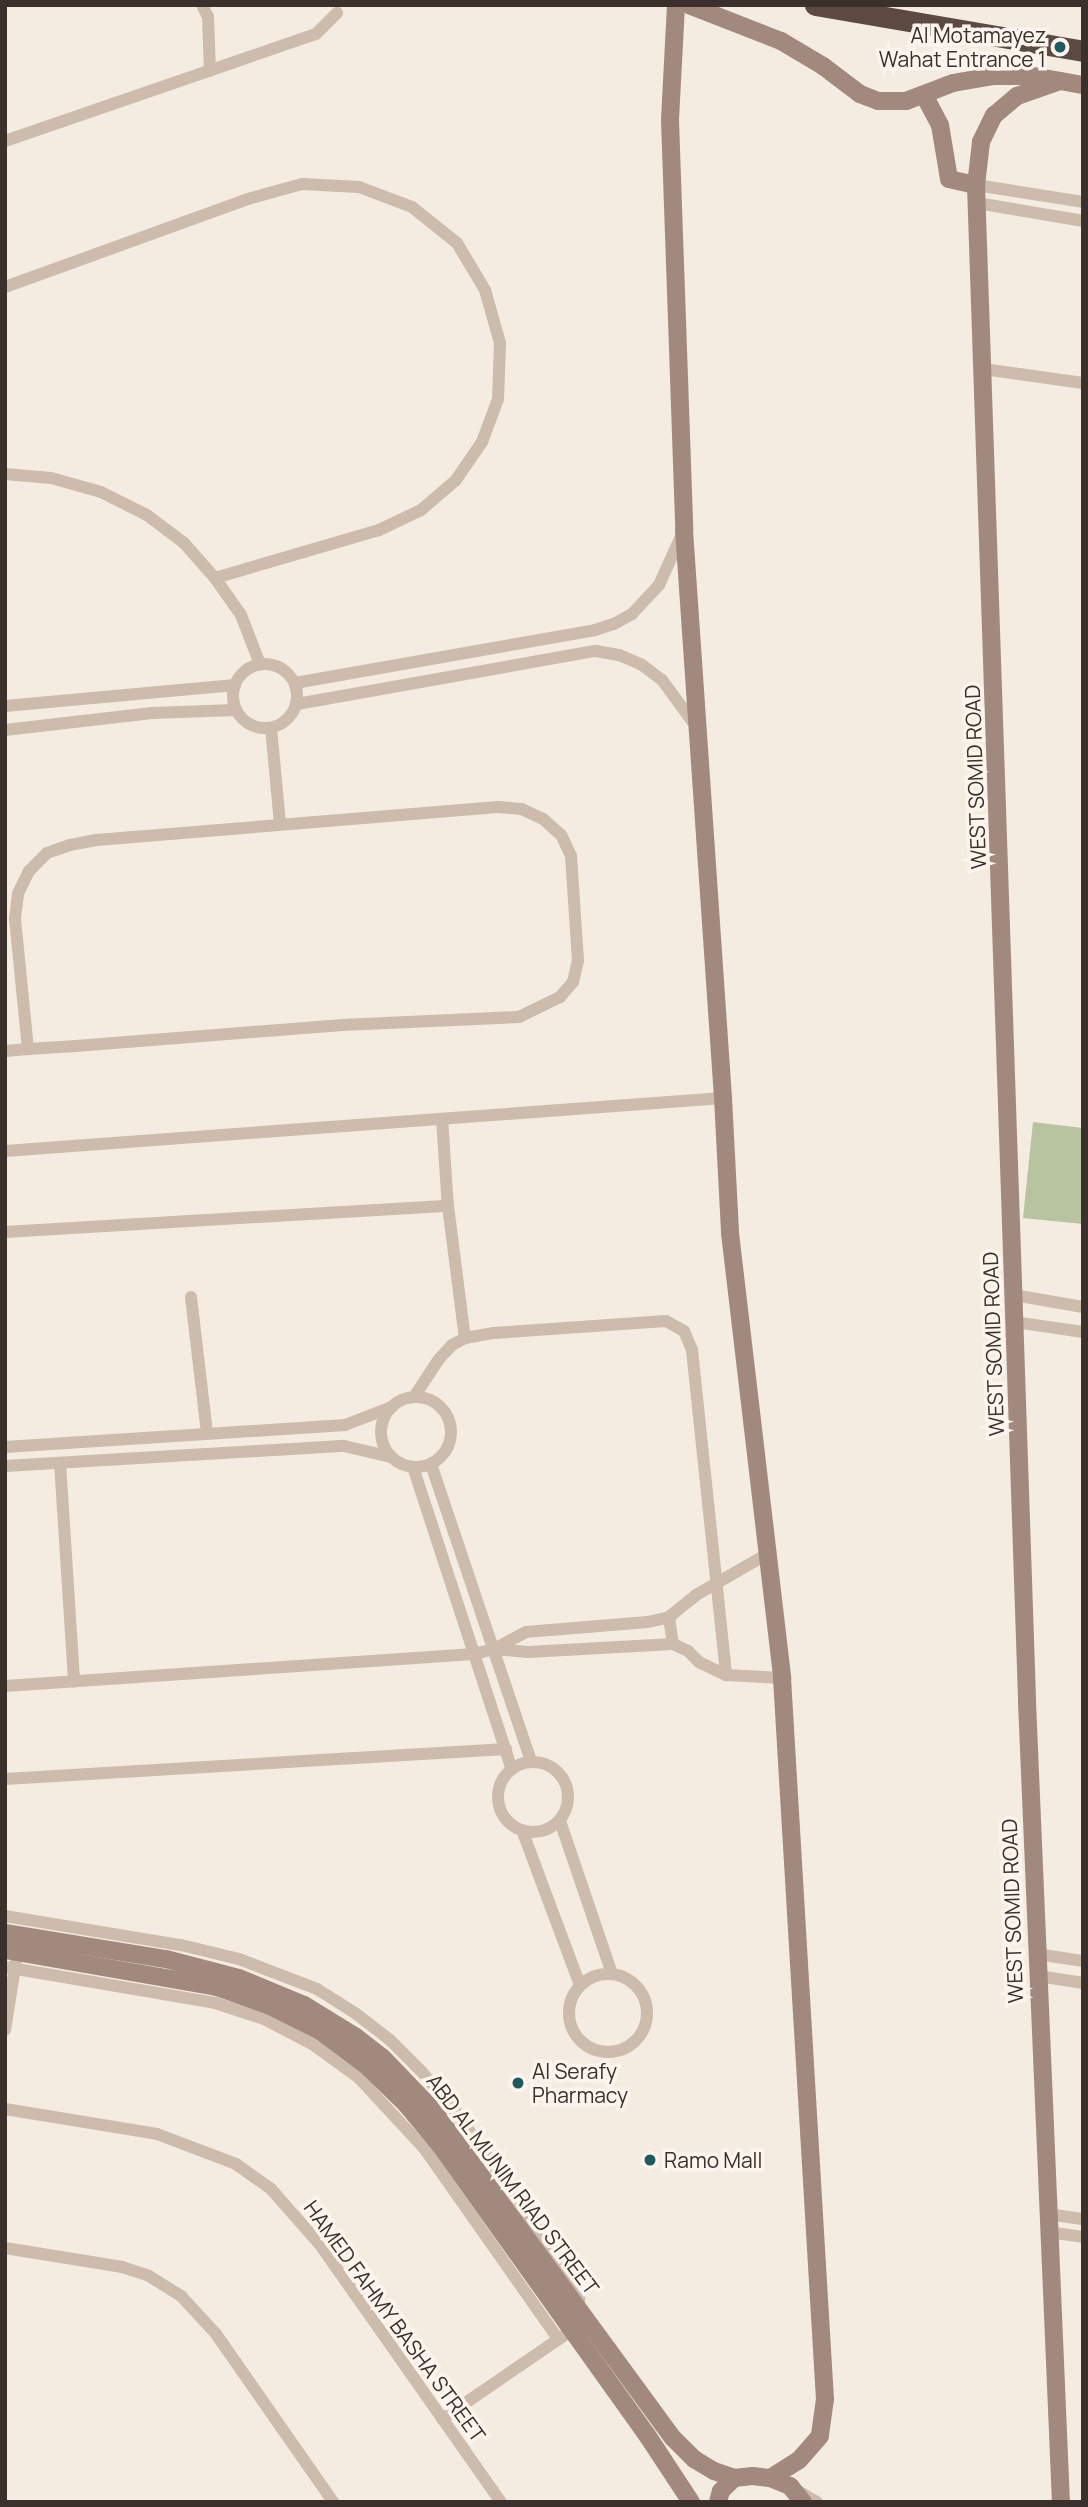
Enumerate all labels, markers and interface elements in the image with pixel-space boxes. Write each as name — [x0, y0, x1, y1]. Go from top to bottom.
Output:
place label: Al Motamayez Wahat Entrance 1 — [879, 22, 1046, 72]
marker: Al Motamayez Wahat Entrance 1 — [1052, 39, 1068, 55]
street label: WEST SOMID ROAD — [959, 684, 991, 870]
street label: WEST SOMID ROAD — [977, 1251, 1009, 1437]
street label: WEST SOMID ROAD — [996, 1818, 1028, 2004]
place label: Al Serafy Pharmacy — [532, 2058, 628, 2108]
street label: ABD AL MUNIM RIAD STREET — [421, 2068, 605, 2300]
marker: Al Serafy Pharmacy — [510, 2075, 526, 2091]
place label: Ramo Mall — [664, 2147, 762, 2173]
marker: Ramo Mall — [642, 2152, 658, 2168]
street label: HAMED FAHMY BASHA STREET — [299, 2195, 491, 2447]

